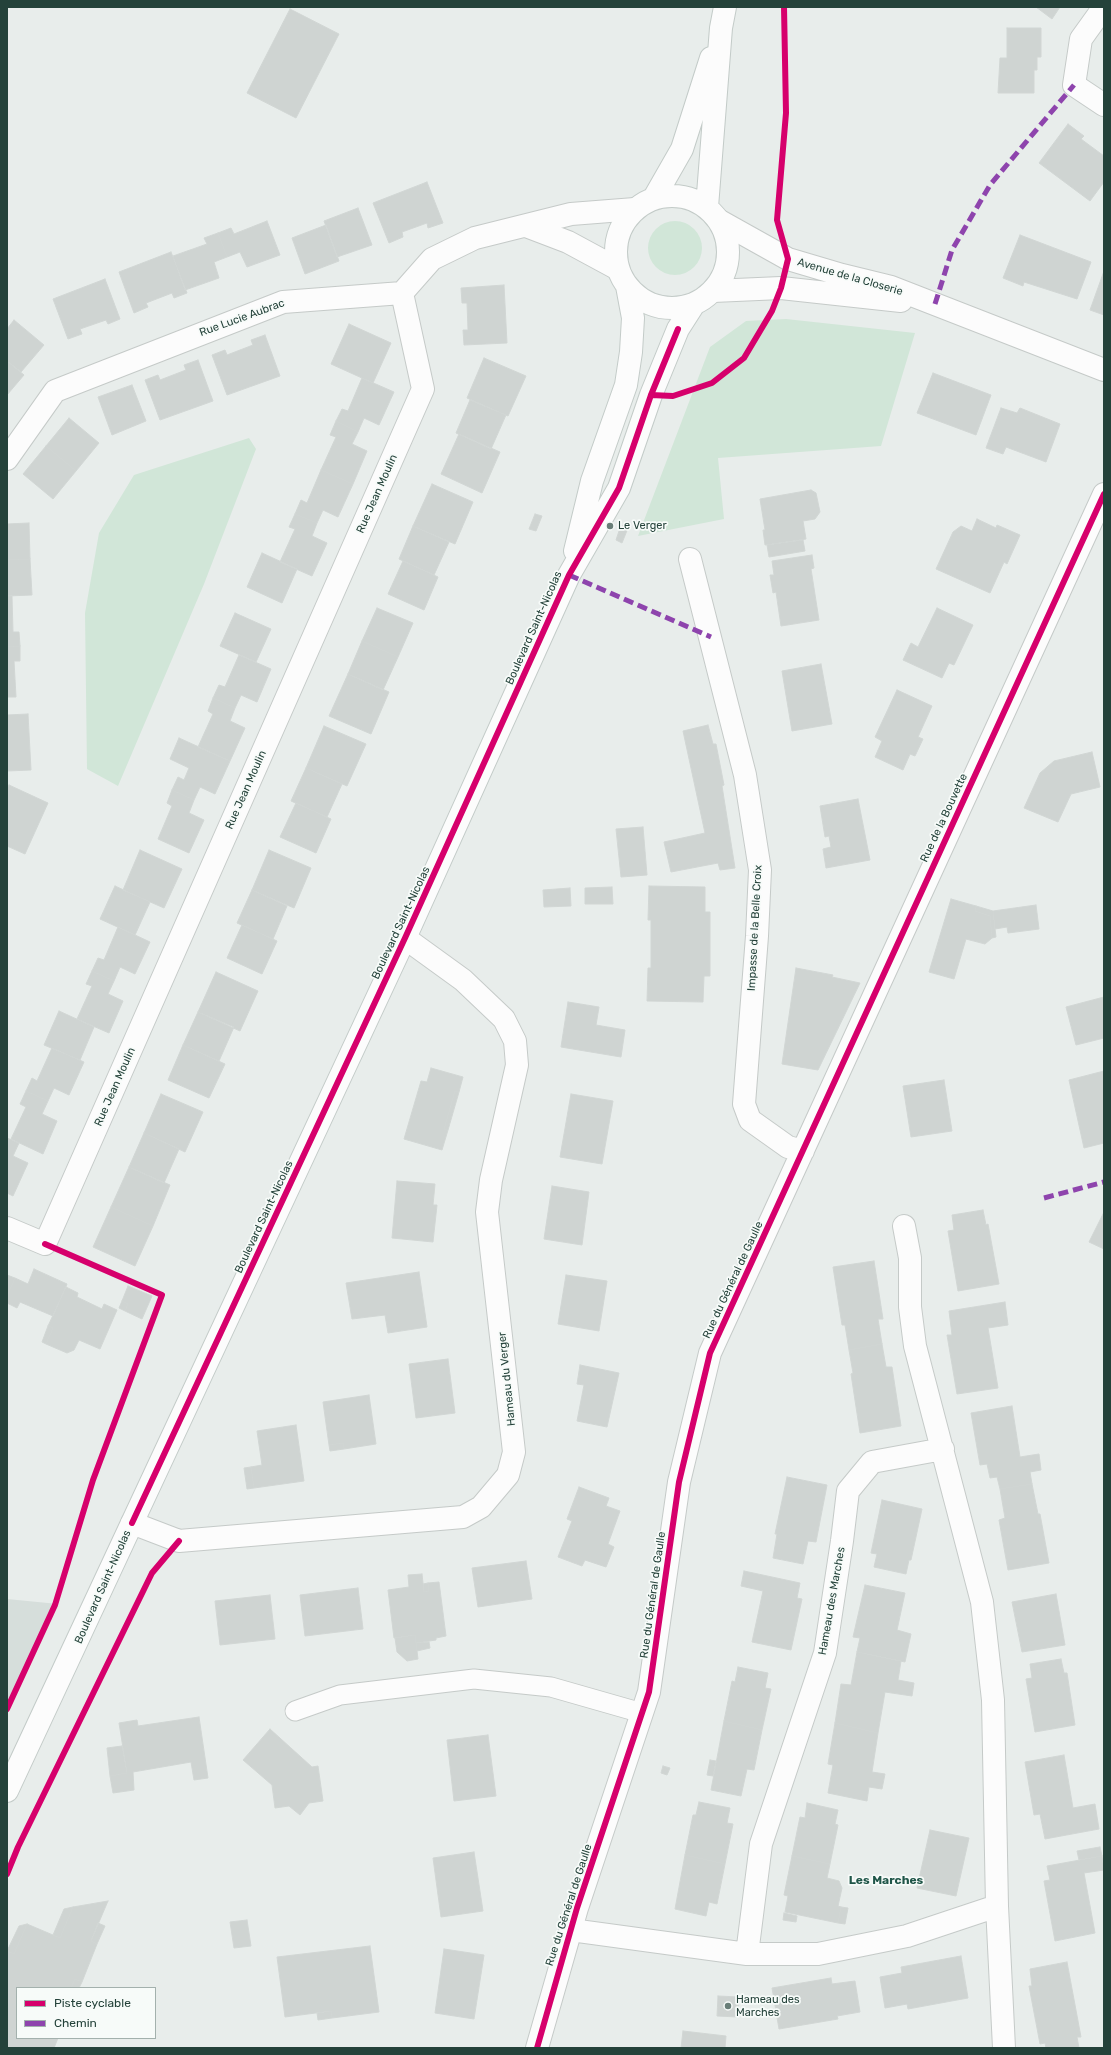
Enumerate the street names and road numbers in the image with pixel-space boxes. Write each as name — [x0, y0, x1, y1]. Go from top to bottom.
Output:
street label: Avenue de la Closerie — [796, 256, 904, 298]
street label: Rue Lucie Aubrac — [198, 296, 286, 340]
street label: Rue Jean Moulin — [354, 453, 400, 535]
street label: Boulevard Saint-Nicolas — [503, 569, 565, 687]
street label: Rue Jean Moulin — [223, 749, 269, 831]
street label: Rue de la Bouvette — [918, 771, 970, 865]
street label: Boulevard Saint-Nicolas — [369, 865, 433, 981]
street label: Impasse de la Belle Croix — [745, 865, 765, 991]
street label: Rue Jean Moulin — [92, 1046, 138, 1128]
street label: Boulevard Saint-Nicolas — [232, 1159, 296, 1275]
street label: Rue du Général de Gaulle — [700, 1219, 766, 1341]
street label: Hameau du Verger — [495, 1331, 519, 1427]
street label: Boulevard Saint-Nicolas — [72, 1528, 134, 1646]
street label: Rue du Général de Gaulle — [638, 1531, 668, 1659]
street label: Hameau des Marches — [816, 1546, 848, 1656]
street label: Rue du Général de Gaulle — [543, 1842, 595, 1968]

